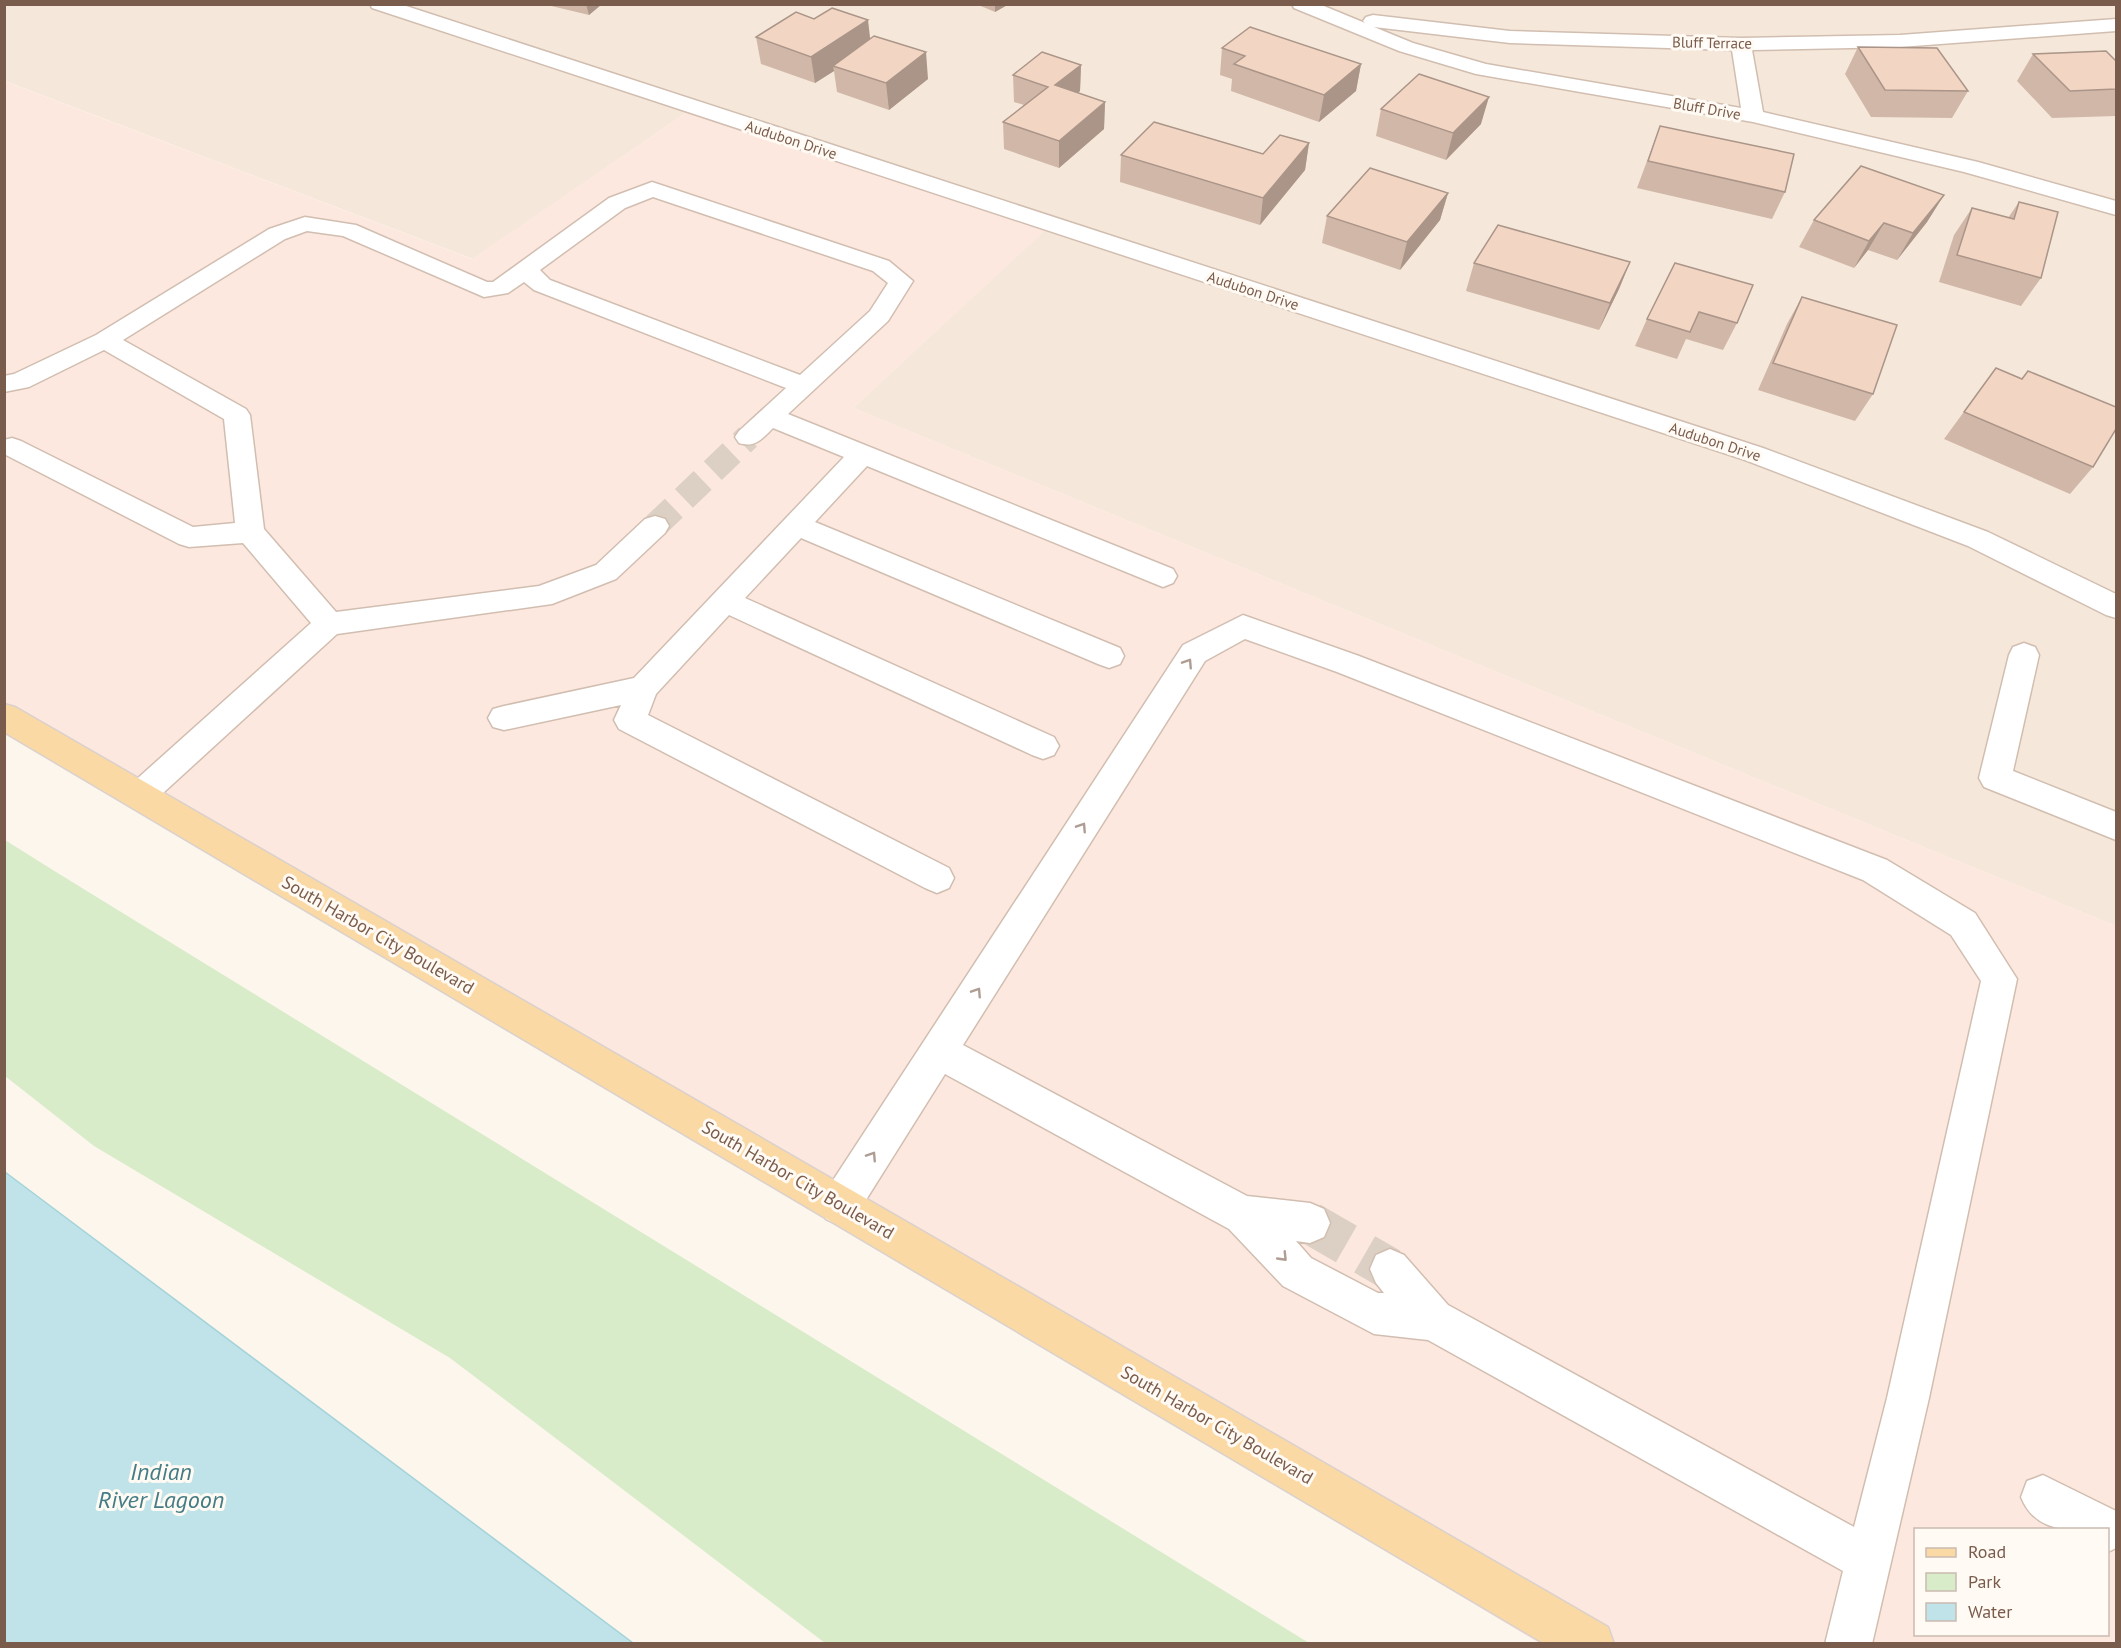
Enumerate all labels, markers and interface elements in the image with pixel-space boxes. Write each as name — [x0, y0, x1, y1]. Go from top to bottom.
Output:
street label: Bluff Terrace — [1672, 32, 1752, 53]
street label: Bluff Drive — [1672, 93, 1742, 124]
street label: Audubon Drive — [743, 116, 839, 163]
street label: Audubon Drive — [1205, 267, 1301, 314]
street label: Audubon Drive — [1667, 418, 1763, 465]
one-way arrow — [1180, 659, 1192, 669]
one-way arrow — [1075, 823, 1086, 834]
street label: South Harbor City Boulevard — [278, 870, 478, 999]
one-way arrow — [970, 988, 982, 998]
street label: South Harbor City Boulevard — [698, 1115, 898, 1244]
one-way arrow — [865, 1152, 876, 1163]
one-way arrow — [1276, 1250, 1287, 1261]
street label: South Harbor City Boulevard — [1117, 1360, 1317, 1489]
water label: Indian River Lagoon — [98, 1456, 224, 1515]
legend — [1914, 1528, 2109, 1636]
text: Road — [1968, 1540, 2006, 1563]
text: Park — [1968, 1570, 2001, 1593]
text: Water — [1968, 1600, 2012, 1623]

